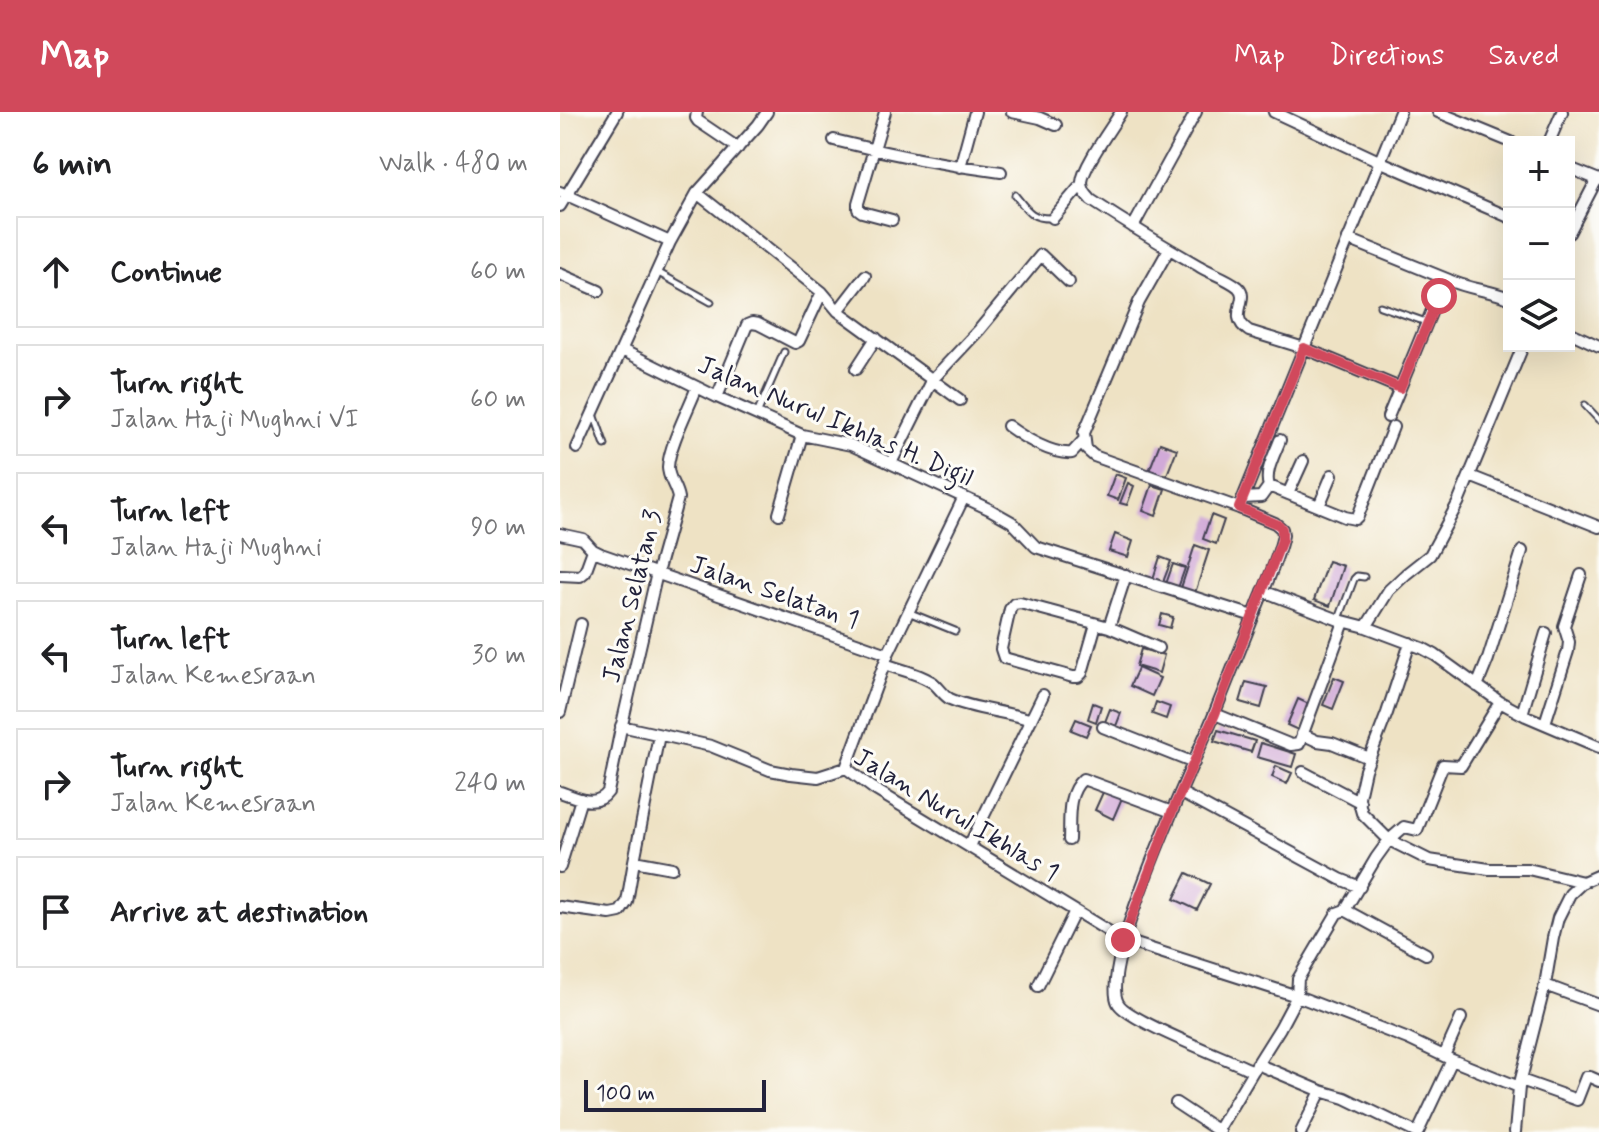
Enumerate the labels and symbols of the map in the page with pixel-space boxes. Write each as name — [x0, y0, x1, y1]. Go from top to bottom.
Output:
route start — [1421, 278, 1457, 314]
street label: Jalan Nurul Ikhlas H. Digil — [691, 348, 978, 498]
street label: Jalan Selatan 3 — [595, 506, 671, 686]
street label: Jalan Selatan 1 — [685, 548, 863, 638]
street label: Jalan Nurul Ikhlas 1 — [847, 741, 1065, 890]
route end — [1105, 922, 1141, 958]
scale bar — [584, 1076, 766, 1112]

